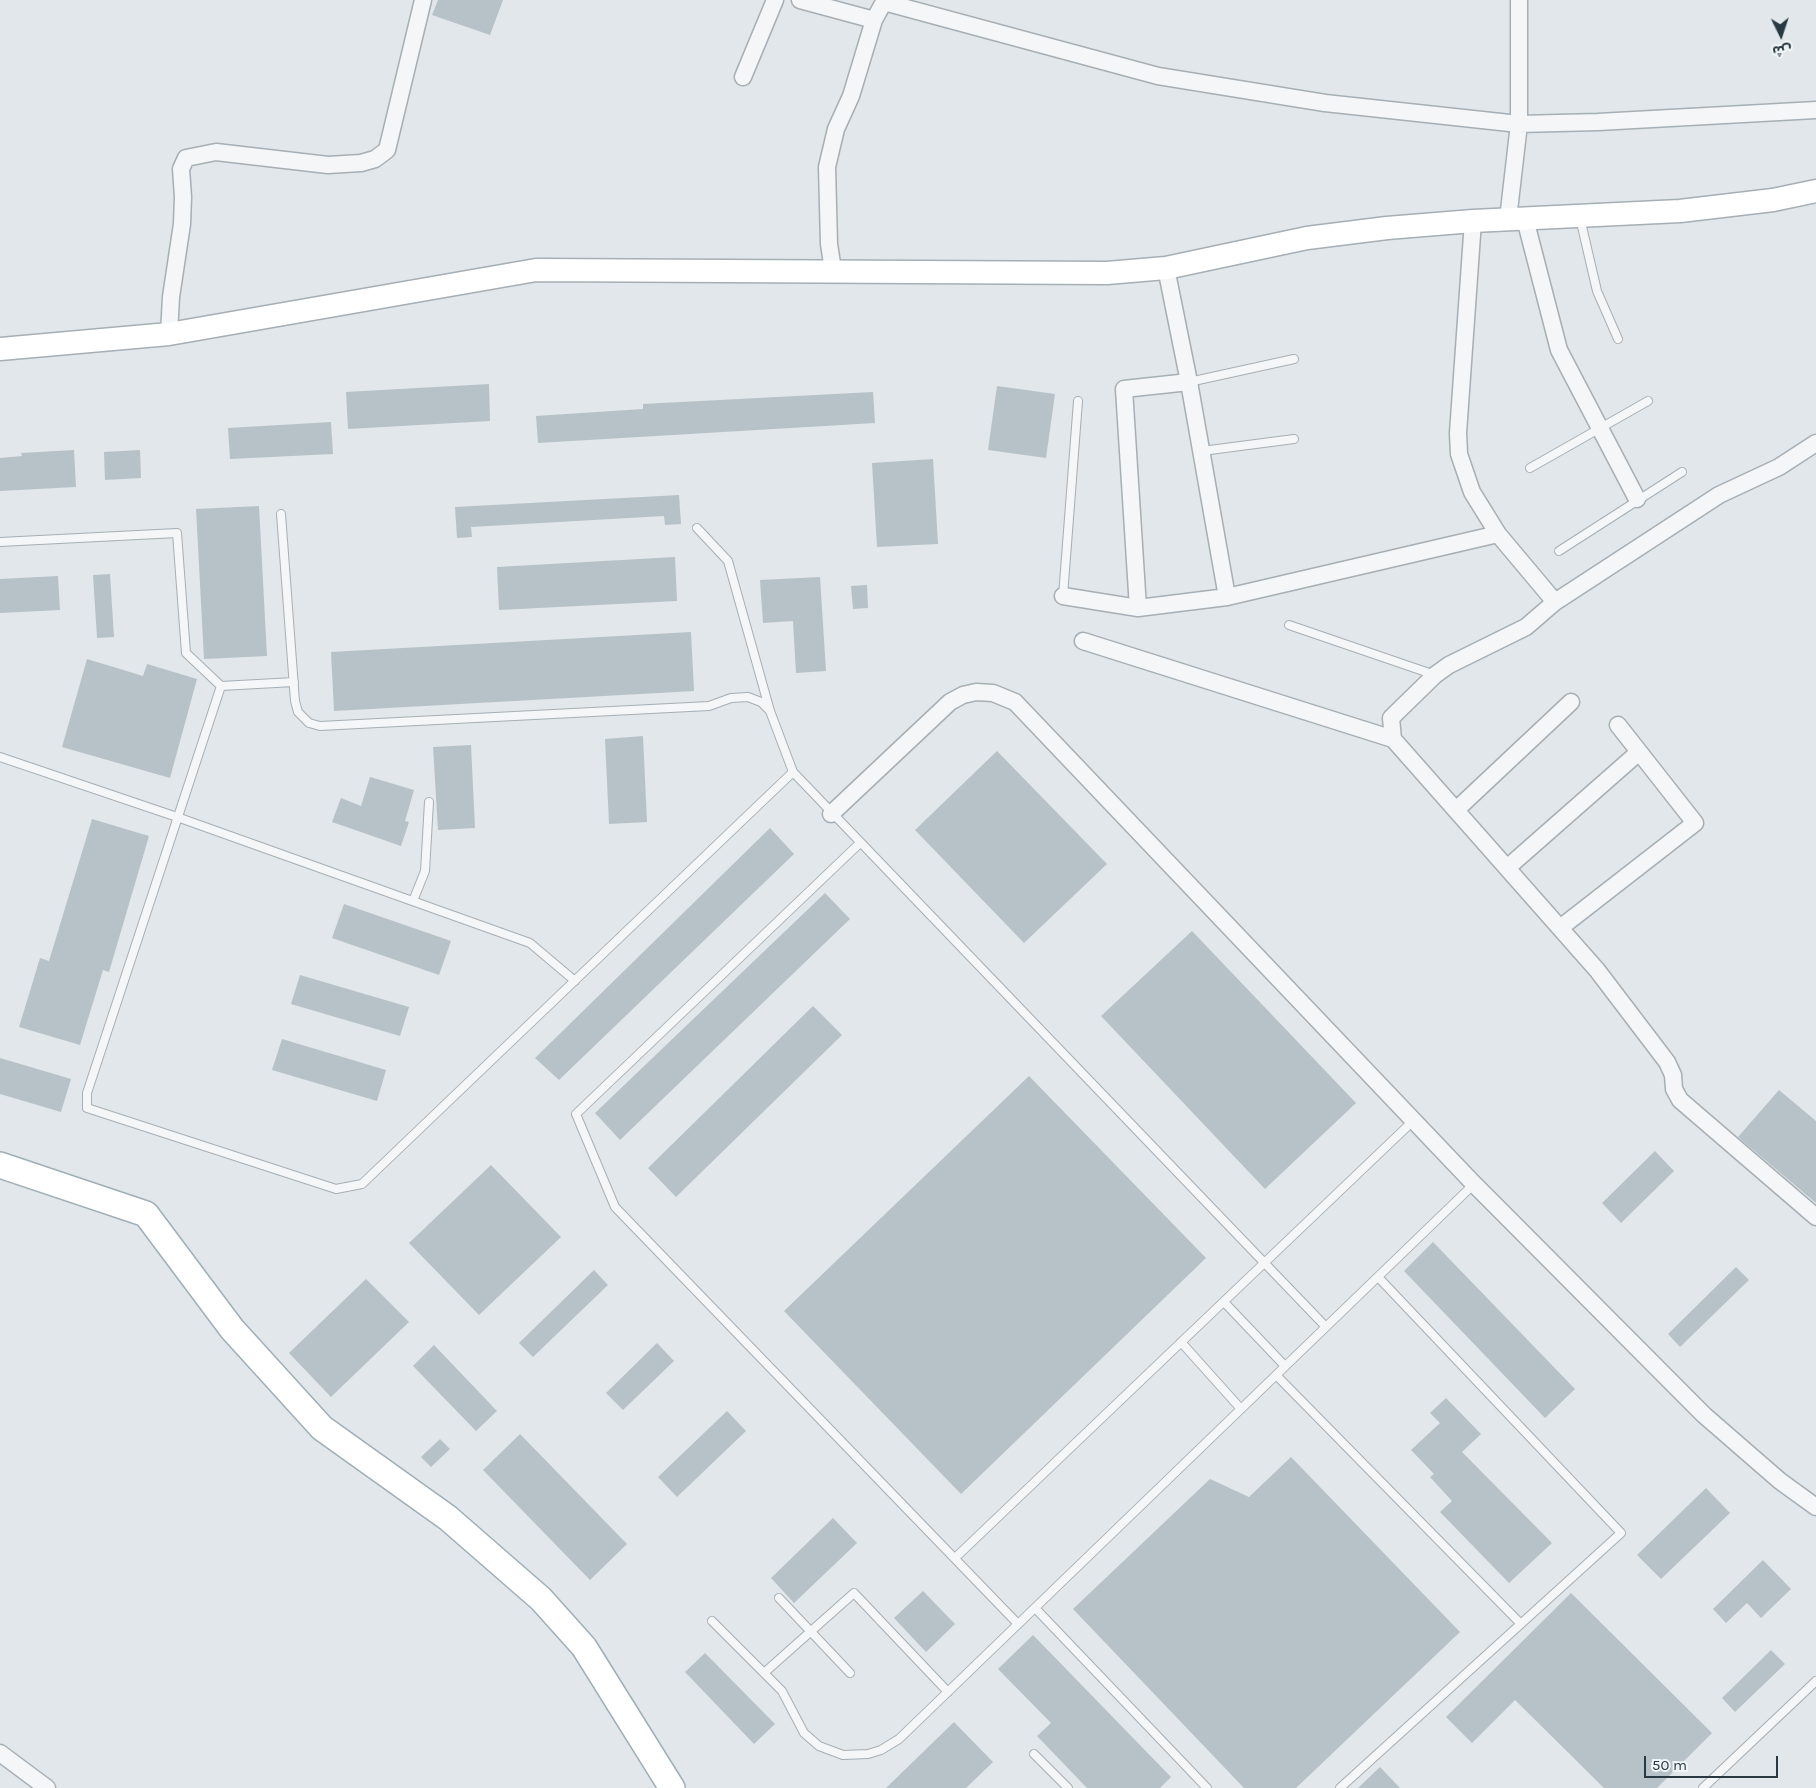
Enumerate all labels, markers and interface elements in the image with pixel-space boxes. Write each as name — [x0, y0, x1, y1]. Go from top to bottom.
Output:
north arrow — [1756, 10, 1806, 60]
text: ش — [1772, 41, 1792, 60]
scale bar — [1646, 1746, 1780, 1778]
text: 50 m — [1652, 1756, 1687, 1774]

